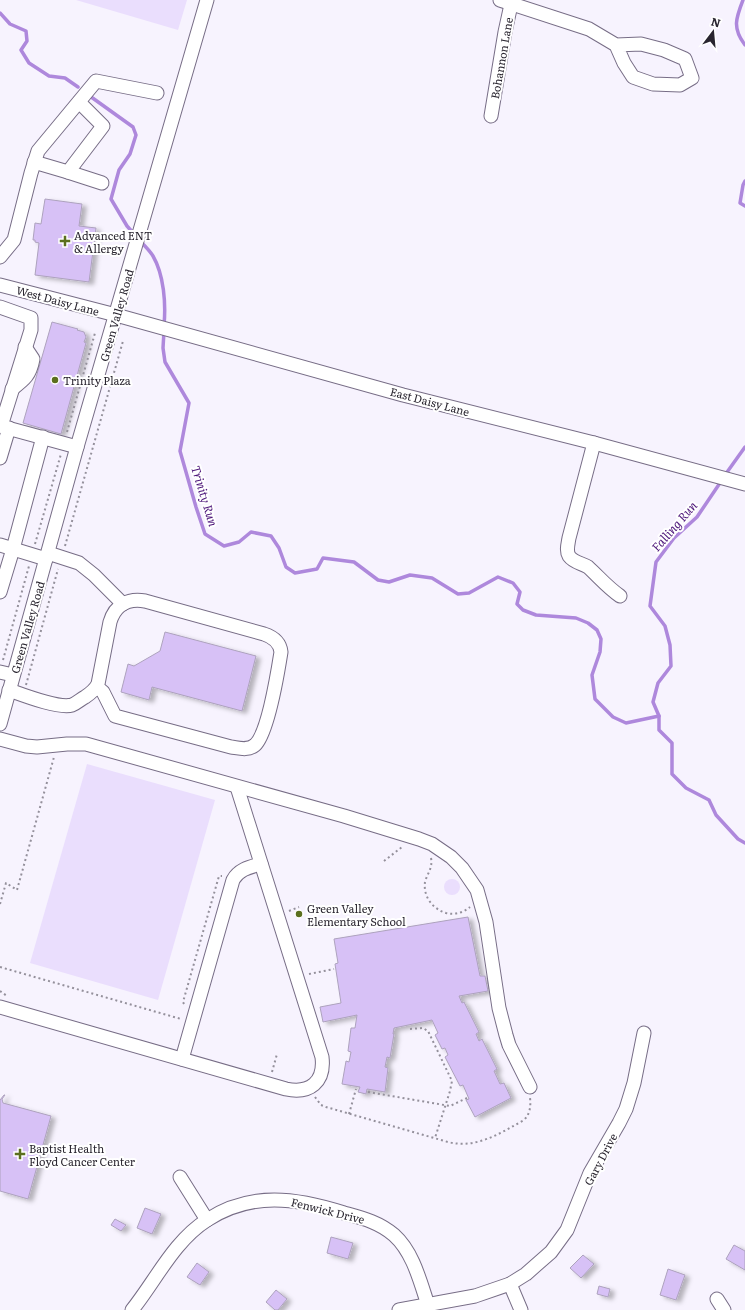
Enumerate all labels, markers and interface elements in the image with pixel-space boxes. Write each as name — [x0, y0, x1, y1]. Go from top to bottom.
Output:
north arrow — [693, 12, 733, 52]
text: N — [709, 12, 723, 30]
street label: Bohannon Lane — [486, 16, 516, 100]
place label: Advanced ENT & Allergy — [74, 227, 152, 256]
marker: Advanced ENT & Allergy — [59, 235, 71, 247]
street label: Green Valley Road — [95, 267, 137, 363]
street label: West Daisy Lane — [15, 281, 102, 319]
place label: Trinity Plaza — [63, 372, 131, 388]
marker: Trinity Plaza — [50, 375, 60, 385]
street label: East Daisy Lane — [389, 383, 472, 419]
water label: Trinity Run — [187, 463, 223, 529]
water label: Falling Run — [647, 497, 701, 555]
street label: Green Valley Road — [6, 579, 48, 675]
place label: Green Valley Elementary School — [307, 900, 406, 929]
marker: Green Valley Elementary School — [294, 909, 304, 919]
street label: Gary Drive — [580, 1130, 621, 1188]
place label: Baptist Health Floyd Cancer Center — [29, 1140, 136, 1169]
marker: Baptist Health Floyd Cancer Center — [14, 1148, 26, 1160]
street label: Fenwick Drive — [290, 1193, 367, 1227]

